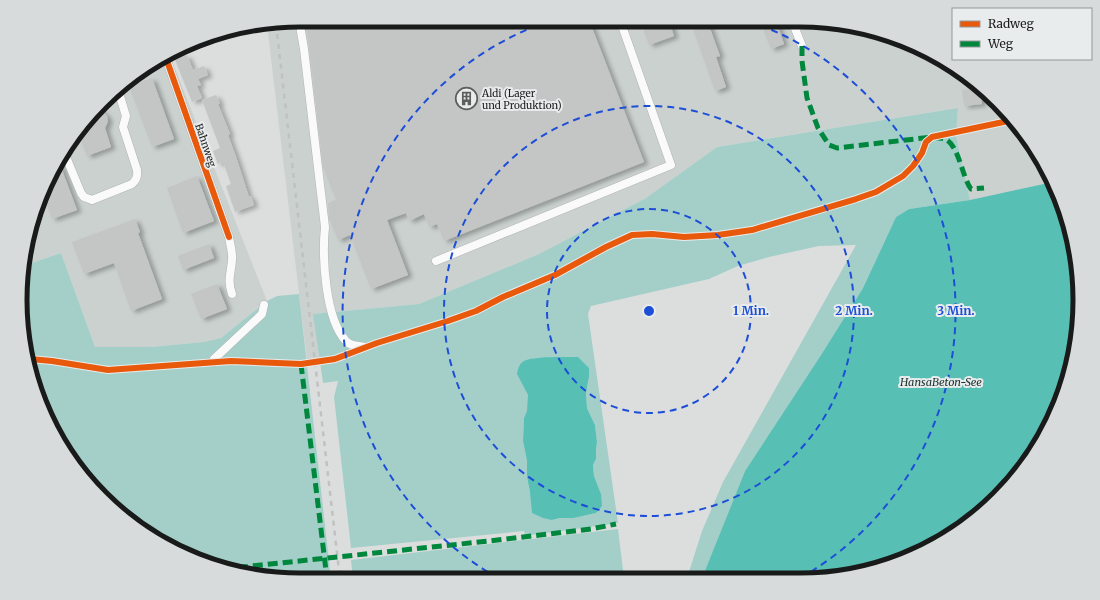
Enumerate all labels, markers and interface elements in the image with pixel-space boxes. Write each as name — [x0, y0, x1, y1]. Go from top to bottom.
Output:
legend — [952, 8, 1092, 60]
text: Radweg — [988, 16, 1034, 31]
text: Weg — [987, 36, 1014, 51]
building icon: Aldi (Lager und Produktion) — [453, 86, 479, 112]
place label: Aldi (Lager und Produktion) — [481, 87, 561, 112]
street label: Bahnweg — [192, 122, 219, 169]
text: 1 Min. — [733, 303, 769, 318]
text: 2 Min. — [835, 303, 873, 318]
text: 3 Min. — [937, 303, 975, 318]
centre of rings — [642, 304, 656, 318]
water label: HansaBeton-See — [899, 375, 982, 389]

